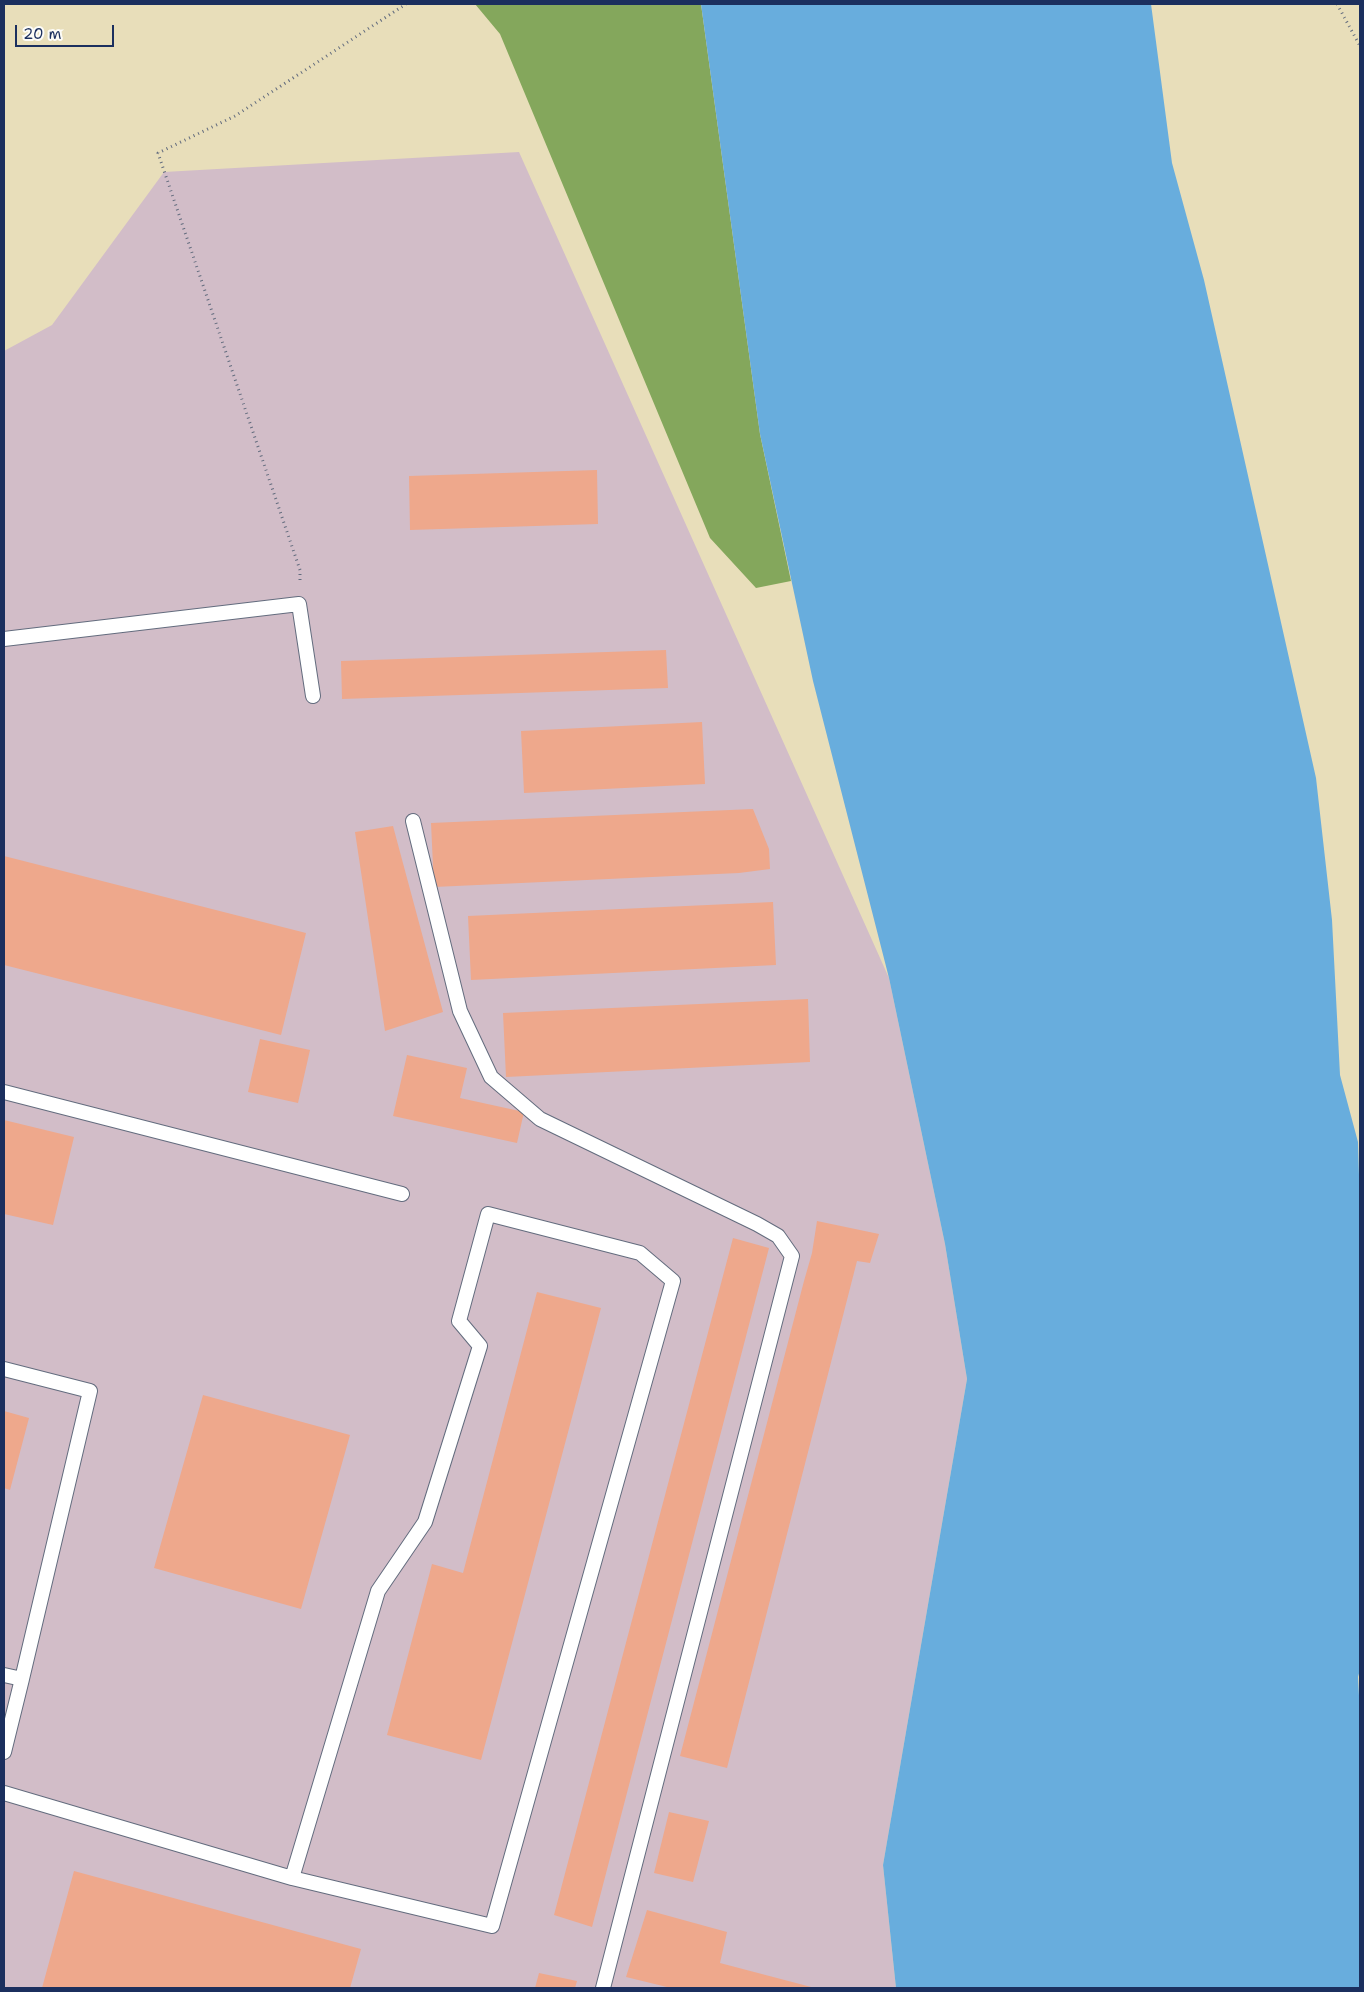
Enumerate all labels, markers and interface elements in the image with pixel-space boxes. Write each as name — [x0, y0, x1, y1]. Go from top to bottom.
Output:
scale bar — [18, 15, 116, 47]
text: 20 m — [23, 24, 62, 44]

